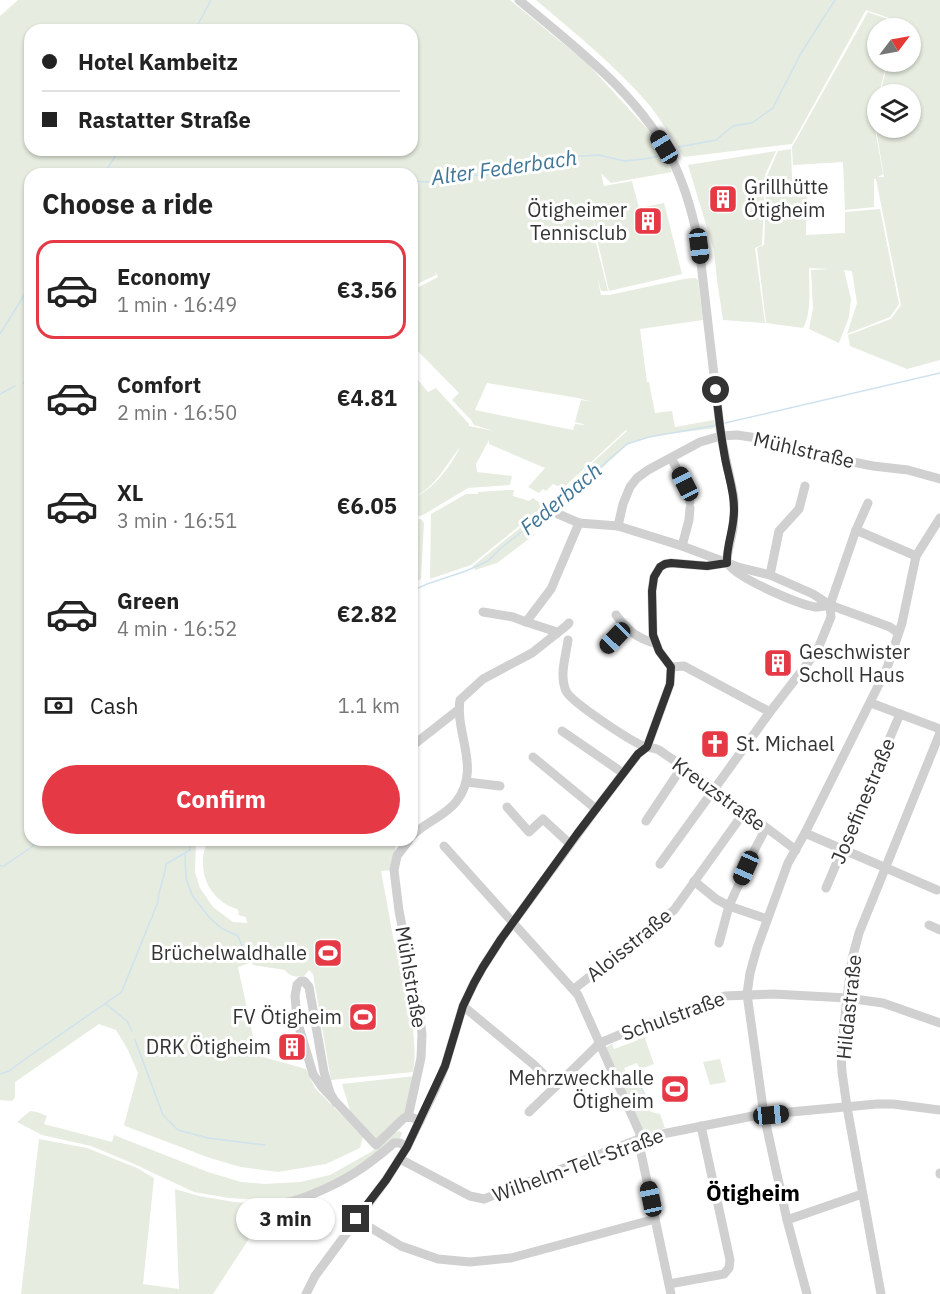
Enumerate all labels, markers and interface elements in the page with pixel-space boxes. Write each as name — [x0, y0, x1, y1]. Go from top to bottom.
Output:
north arrow — [867, 18, 921, 72]
map controls — [867, 18, 921, 138]
text: Hotel Kambeitz — [78, 47, 238, 76]
button: layers — [867, 84, 921, 138]
text: Rastatter Straße — [78, 105, 251, 134]
car — [647, 127, 681, 167]
water label: Alter Federbach — [428, 143, 579, 191]
place label: Grillhütte Ötigheim — [744, 173, 829, 223]
building icon: Grillhütte Ötigheim — [707, 183, 739, 215]
text: Choose a ride — [42, 186, 213, 221]
place label: Ötigheimer Tennisclub — [527, 196, 627, 246]
building icon: Ötigheimer Tennisclub — [632, 205, 664, 237]
car — [688, 227, 710, 265]
text: Economy — [117, 262, 211, 291]
icon: car — [45, 263, 99, 317]
text: €3.56 — [337, 275, 397, 304]
text: 1 min · 16:49 — [117, 291, 237, 318]
text: Comfort — [117, 370, 201, 399]
icon: car — [45, 371, 99, 425]
route start — [702, 376, 729, 403]
text: €4.81 — [337, 383, 397, 412]
text: 2 min · 16:50 — [117, 399, 237, 426]
street label: Mühlstraße — [751, 425, 857, 474]
water label: Federbach — [514, 456, 607, 541]
car — [669, 464, 701, 504]
text: XL — [117, 478, 143, 507]
icon: car — [45, 479, 99, 533]
text: €6.05 — [337, 491, 397, 520]
text: 3 min · 16:51 — [117, 507, 237, 534]
text: Green — [117, 586, 179, 615]
icon: car — [45, 587, 99, 641]
text: €2.82 — [337, 599, 397, 628]
text: 4 min · 16:52 — [117, 615, 237, 642]
car — [596, 619, 634, 657]
place label: Geschwister Scholl Haus — [799, 638, 910, 688]
building icon: Geschwister Scholl Haus — [762, 647, 794, 679]
icon: cash — [42, 689, 75, 722]
text: Cash — [90, 691, 139, 720]
text: 1.1 km — [338, 692, 400, 719]
church icon: St. Michael — [699, 728, 731, 760]
place label: St. Michael — [736, 730, 835, 757]
street label: Josefinestraße — [824, 734, 901, 868]
street label: Kreuzstraße — [667, 750, 772, 837]
button: Confirm — [42, 765, 400, 834]
car — [730, 848, 762, 888]
street label: Aloisstraße — [580, 902, 677, 987]
street label: Mühlstraße — [389, 924, 434, 1030]
sports icon: Brüchelwaldhalle — [312, 937, 344, 969]
place label: Brüchelwaldhalle — [151, 939, 307, 966]
street label: Hildastraße — [830, 953, 867, 1061]
street label: Schulstraße — [617, 984, 728, 1047]
sports icon: FV Ötigheim — [347, 1001, 379, 1033]
place label: FV Ötigheim — [232, 1003, 342, 1030]
building icon: DRK Ötigheim — [276, 1031, 308, 1063]
place label: DRK Ötigheim — [146, 1033, 271, 1060]
place label: Mehrzweckhalle Ötigheim — [508, 1064, 654, 1114]
sports icon: Mehrzweckhalle Ötigheim — [659, 1073, 691, 1105]
car — [752, 1104, 790, 1126]
street label: Wilhelm-Tell-Straße — [489, 1121, 667, 1208]
district label: Ötigheim — [706, 1178, 800, 1207]
car — [638, 1180, 664, 1218]
callout: 3 min — [236, 1198, 335, 1240]
text: 3 min — [259, 1205, 312, 1232]
route end — [342, 1205, 369, 1232]

